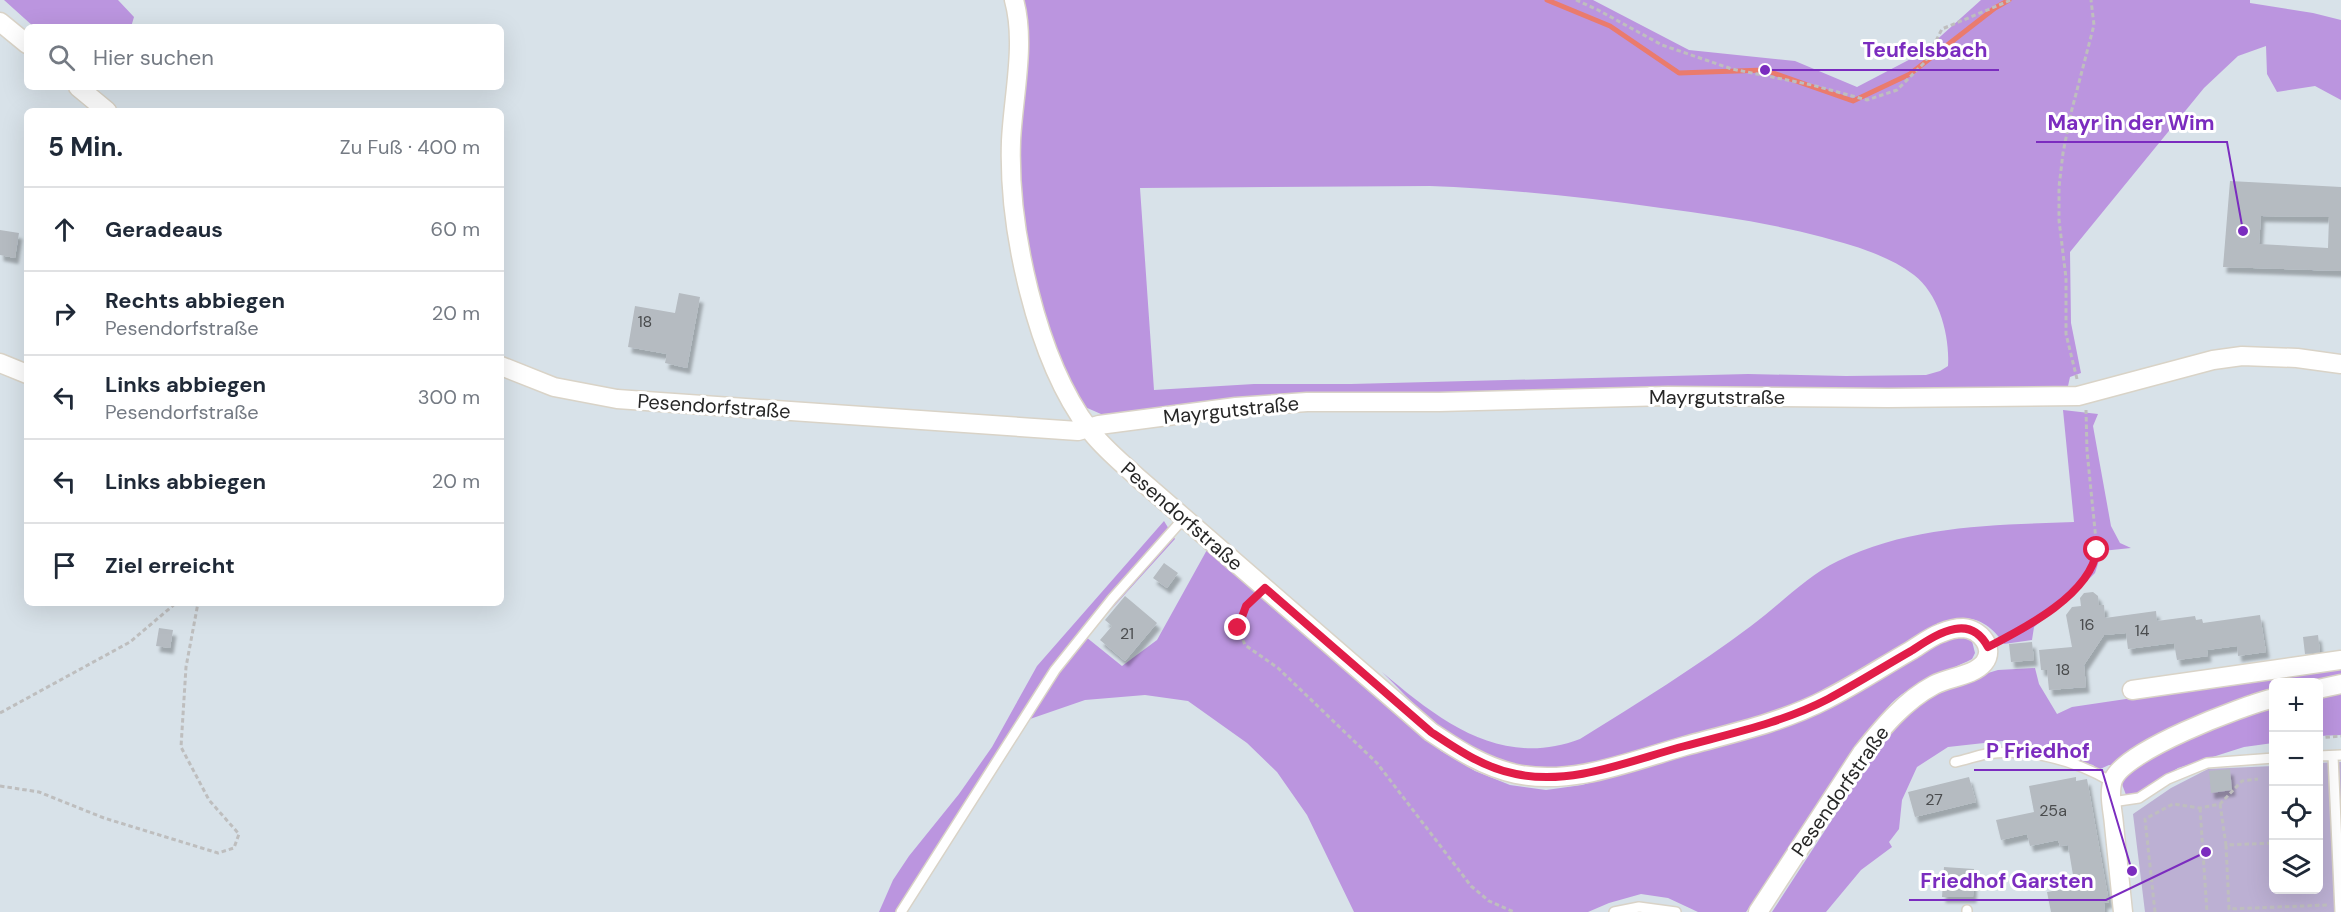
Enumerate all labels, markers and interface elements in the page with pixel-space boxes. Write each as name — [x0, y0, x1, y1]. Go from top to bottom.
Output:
search box — [24, 24, 504, 90]
callout: Teufelsbach — [1850, 31, 1999, 70]
text: Teufelsbach — [1863, 36, 1987, 64]
icon: search — [45, 41, 78, 74]
text: Hier suchen — [93, 43, 214, 72]
callout: Mayr in der Wim — [2036, 103, 2227, 142]
text: Mayr in der Wim — [2047, 109, 2215, 137]
text: 5 Min. — [48, 130, 123, 164]
text: Zu Fuß · 400 m — [340, 134, 480, 160]
icon: ahead — [48, 213, 81, 246]
text: Geradeaus — [105, 215, 223, 244]
text: 60 m — [431, 216, 480, 242]
text: Rechts abbiegen — [105, 286, 285, 315]
icon: right — [48, 297, 81, 330]
text: 20 m — [432, 300, 480, 326]
house number: 18 — [638, 311, 652, 332]
text: Pesendorfstraße — [105, 315, 259, 341]
text: Links abbiegen — [105, 370, 266, 399]
icon: left — [48, 381, 81, 414]
text: 300 m — [418, 384, 480, 410]
street label: Mayrgutstraße — [1649, 384, 1785, 410]
street label: Pesendorfstraße — [637, 388, 791, 424]
street label: Mayrgutstraße — [1162, 390, 1300, 430]
text: Pesendorfstraße — [105, 399, 259, 425]
street label: Pesendorfstraße — [1116, 456, 1248, 576]
icon: left — [48, 465, 81, 498]
text: Links abbiegen — [105, 467, 266, 496]
text: 20 m — [432, 468, 480, 494]
route start — [2083, 536, 2109, 562]
icon: arrive — [48, 549, 81, 582]
text: Ziel erreicht — [105, 551, 235, 580]
route end — [1224, 614, 1250, 640]
house number: 16 — [2079, 614, 2095, 635]
house number: 14 — [2135, 620, 2150, 641]
house number: 21 — [1120, 623, 1134, 644]
house number: 18 — [2056, 659, 2070, 680]
map controls — [2269, 678, 2323, 894]
button: + — [2269, 678, 2323, 732]
street label: Pesendorfstraße — [1785, 721, 1895, 861]
callout: P Friedhof — [1974, 731, 2102, 770]
button: − — [2269, 732, 2323, 786]
text: P Friedhof — [1986, 737, 2090, 765]
button: locate — [2269, 786, 2323, 840]
house number: 27 — [1925, 789, 1943, 810]
house number: 25a — [2039, 800, 2067, 821]
button: layers — [2269, 840, 2323, 894]
callout: Friedhof Garsten — [1909, 861, 2106, 900]
text: Friedhof Garsten — [1920, 867, 2094, 895]

